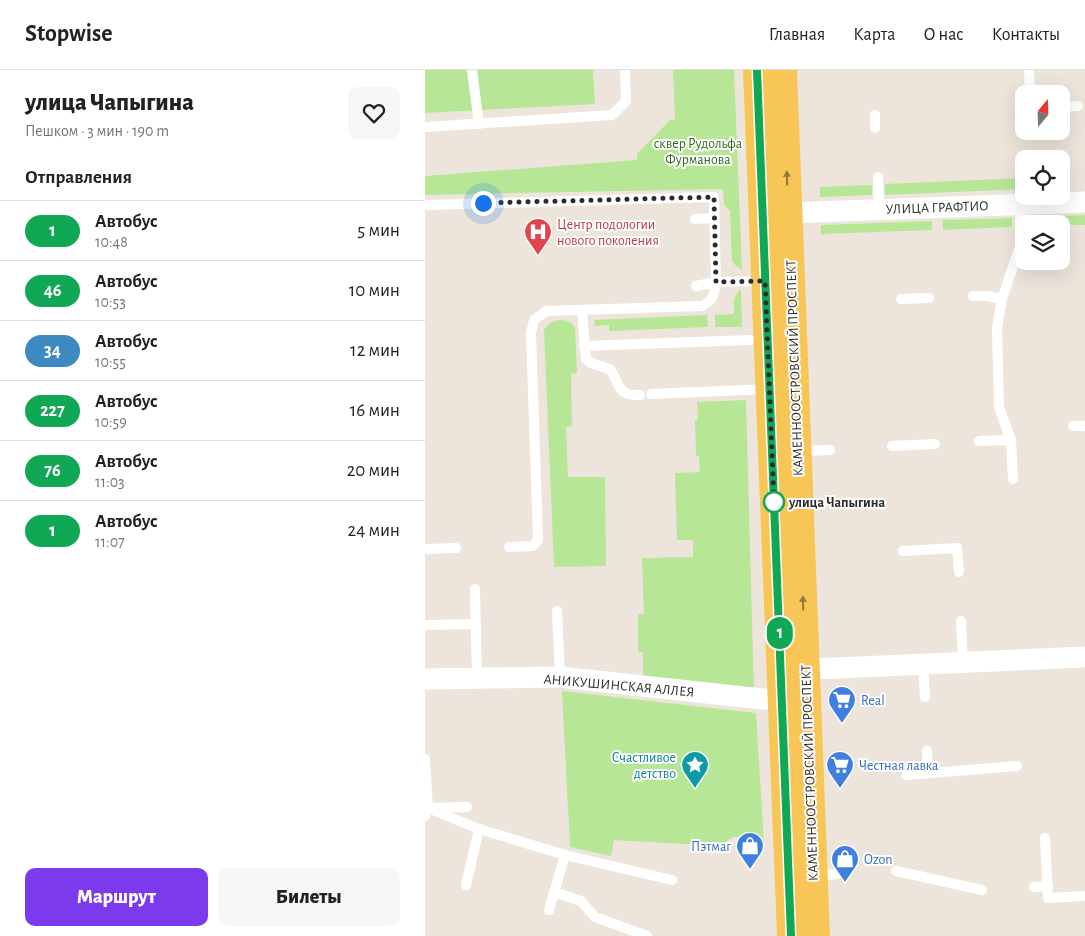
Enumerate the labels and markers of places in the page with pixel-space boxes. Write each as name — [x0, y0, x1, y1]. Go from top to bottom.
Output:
hospital icon: Центр подологии нового поколения — [523, 217, 553, 256]
place label: Центр подологии нового поколения — [557, 218, 659, 248]
marker: улица Чапыгина — [763, 491, 785, 513]
place label: улица Чапыгина — [788, 496, 885, 510]
supermarket icon: Real — [827, 685, 857, 724]
place label: Real — [861, 694, 885, 708]
place icon: Счастливое детство — [680, 750, 710, 789]
supermarket icon: Честная лавка — [825, 750, 855, 789]
place label: Счастливое детство — [612, 751, 676, 781]
place label: Честная лавка — [859, 759, 939, 773]
shop icon: Пэтмаг — [735, 831, 765, 870]
place label: Пэтмаг — [691, 840, 731, 854]
shop icon: Ozon — [830, 844, 860, 883]
place label: Ozon — [864, 853, 892, 867]

